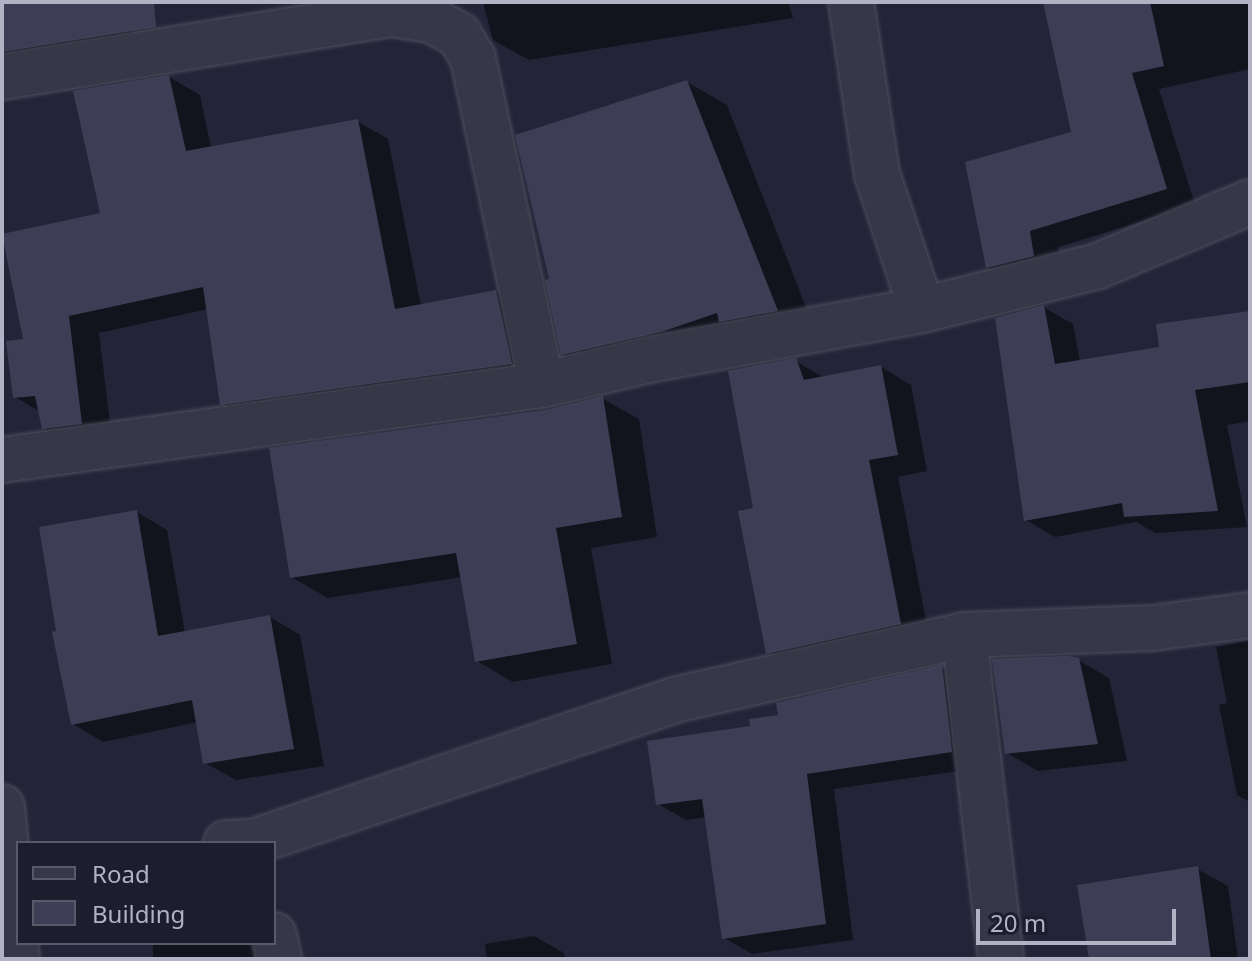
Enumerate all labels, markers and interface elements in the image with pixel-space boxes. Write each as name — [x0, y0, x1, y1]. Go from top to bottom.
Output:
legend — [16, 841, 276, 945]
text: Road — [92, 857, 150, 890]
scale bar — [980, 893, 1180, 943]
text: Building — [92, 897, 185, 930]
text: 20 m — [990, 906, 1046, 939]

